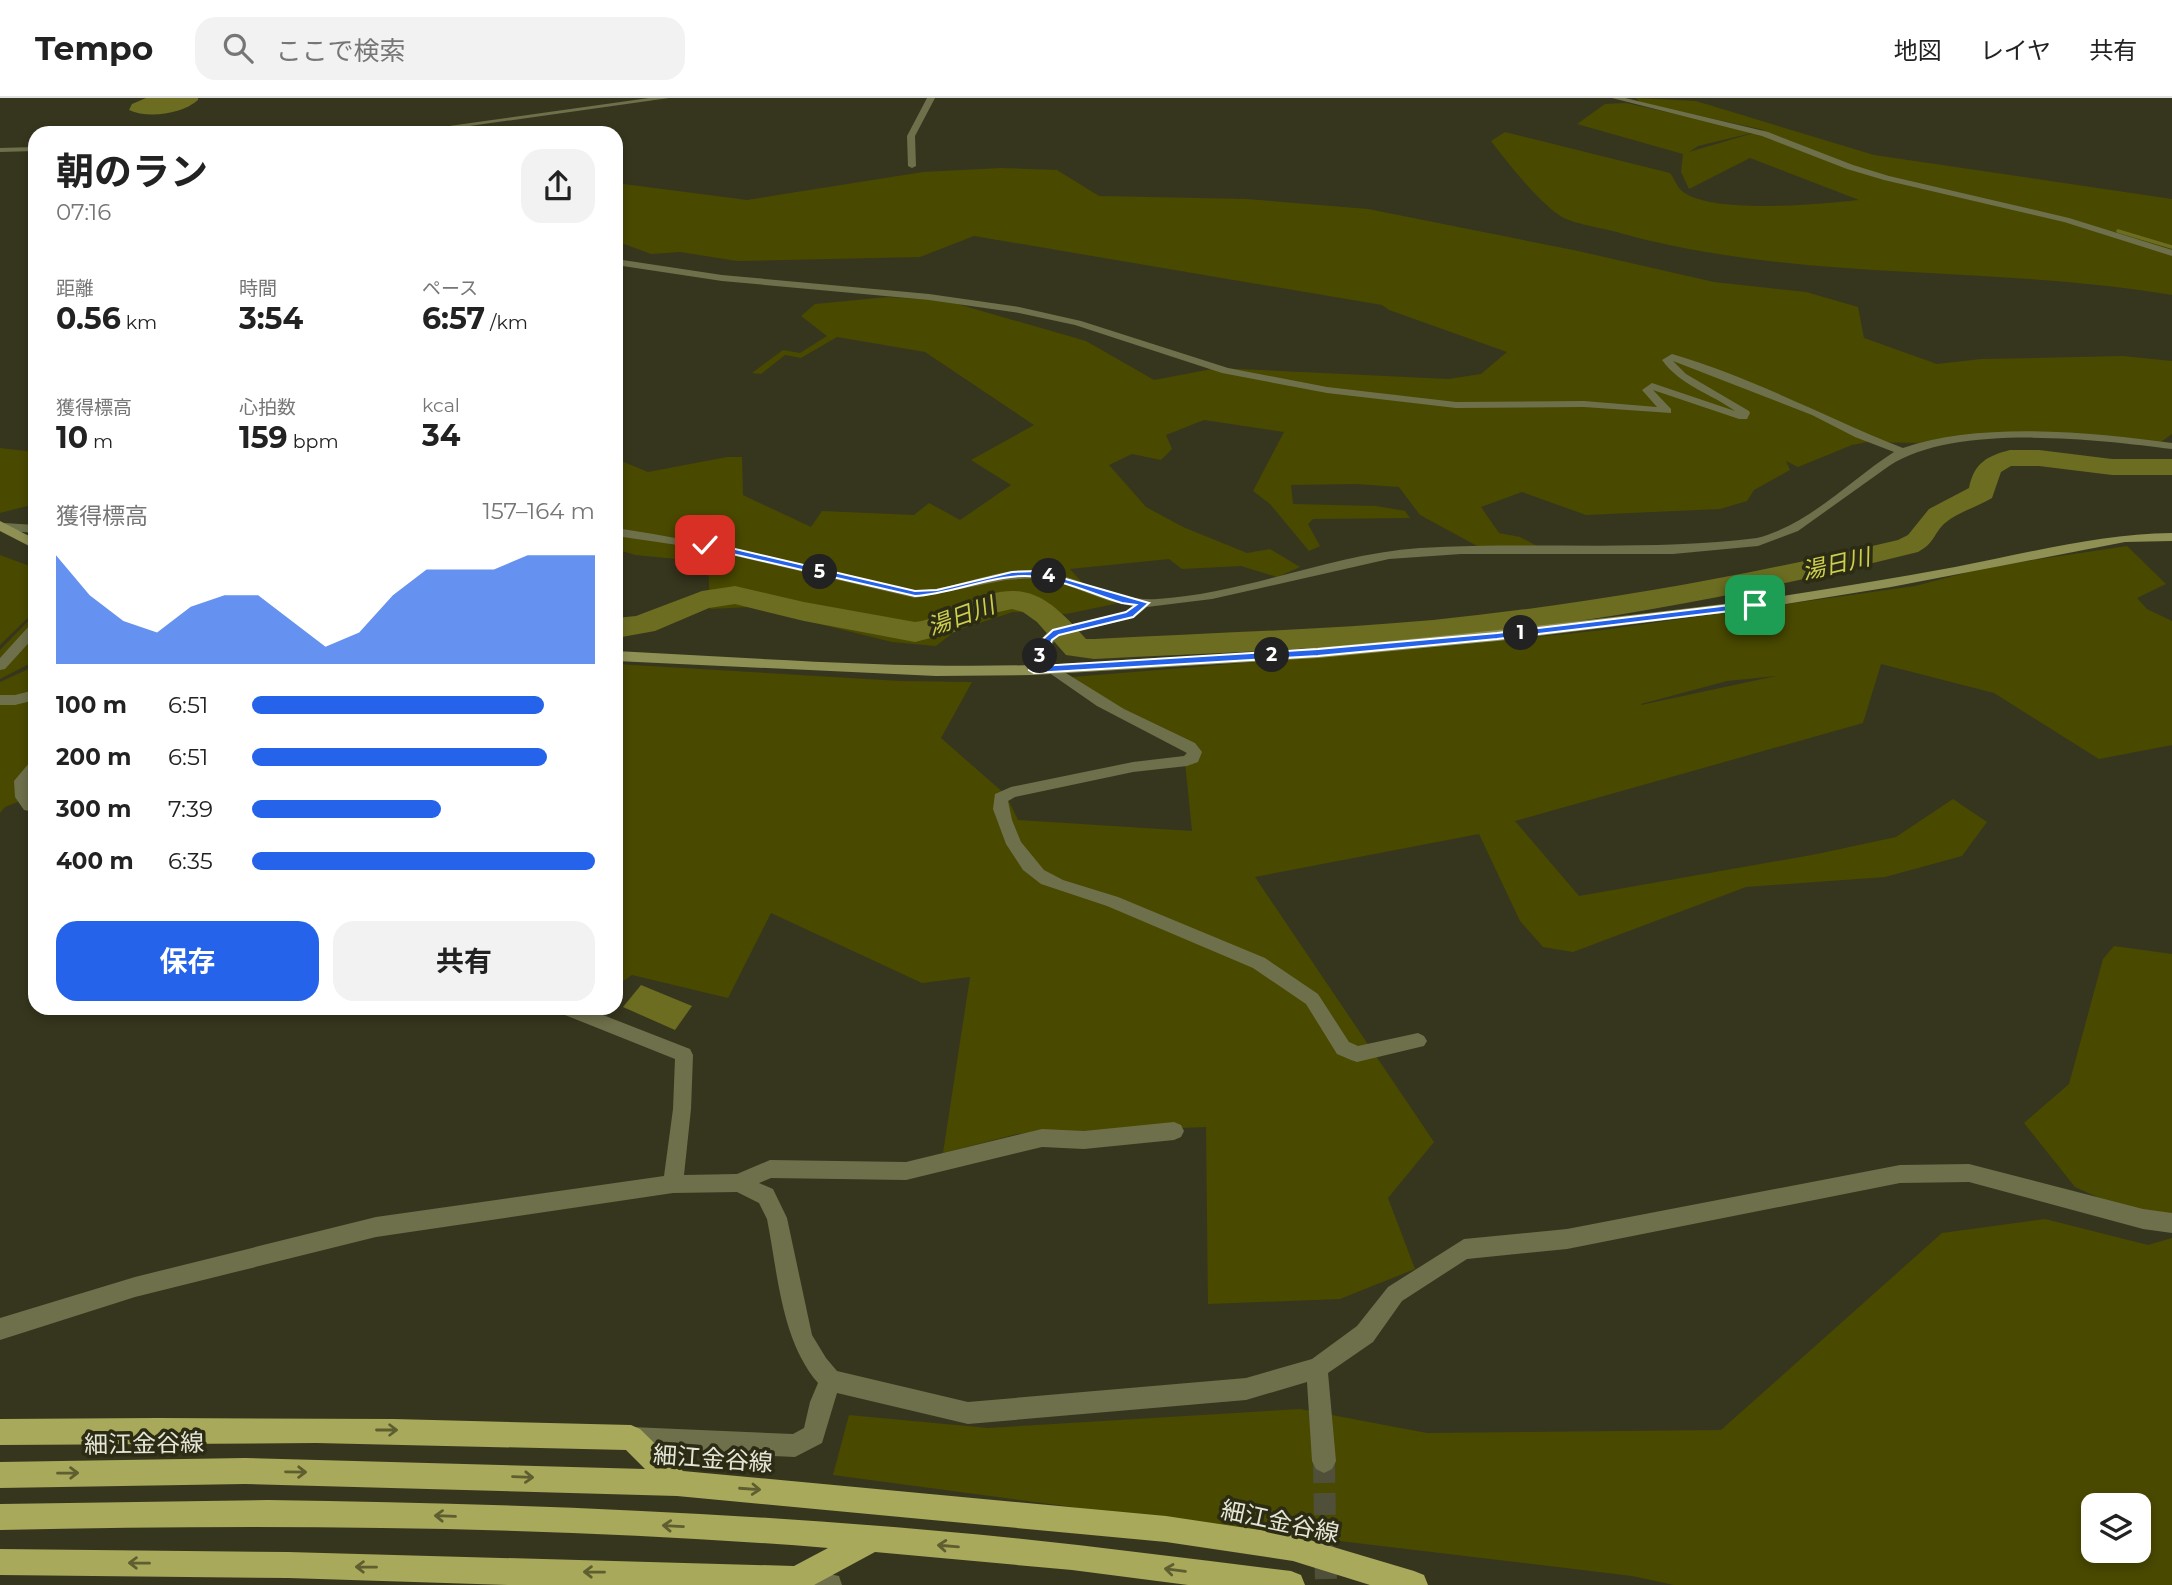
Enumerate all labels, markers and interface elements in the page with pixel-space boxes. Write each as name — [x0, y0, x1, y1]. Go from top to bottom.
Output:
search box — [195, 17, 685, 80]
text: Tempo — [35, 28, 153, 68]
icon: search — [219, 29, 257, 67]
text: ここで検索 — [275, 35, 405, 67]
text: 地図 — [1894, 36, 1942, 65]
text: レイヤ — [1980, 36, 2051, 65]
text: 共有 — [2089, 36, 2137, 65]
text: 朝のラン — [56, 148, 208, 195]
button: share — [521, 149, 595, 223]
text: 07:16 — [56, 198, 111, 226]
text: 距離 — [56, 277, 94, 300]
text: 時間 — [239, 277, 277, 300]
text: ペース — [422, 277, 478, 300]
text: 0.56 — [56, 300, 121, 337]
text: 3:54 — [239, 300, 303, 337]
text: 6:57 — [422, 300, 485, 337]
text: km — [121, 311, 157, 334]
text: /km — [485, 311, 528, 334]
text: kcal — [422, 394, 460, 417]
text: 獲得標高 — [56, 396, 132, 419]
text: 心拍数 — [239, 396, 296, 419]
text: 34 — [422, 417, 460, 454]
text: 10 — [56, 419, 88, 456]
text: 159 — [239, 419, 288, 456]
text: m — [88, 430, 113, 453]
text: bpm — [288, 430, 339, 453]
text: 157–164 m — [483, 497, 595, 525]
text: 獲得標高 — [56, 502, 148, 530]
pin — [675, 515, 735, 575]
icon: check — [686, 526, 724, 564]
water label: 湯日川 — [1799, 542, 1876, 585]
pin: 5 — [802, 554, 838, 589]
pin: 4 — [1032, 559, 1066, 594]
text: 5 — [814, 560, 825, 583]
text: 4 — [1042, 564, 1055, 587]
pin — [1725, 575, 1785, 635]
icon: arrive — [1736, 586, 1774, 624]
water label: 湯日川 — [924, 590, 1001, 641]
pin: 1 — [1504, 616, 1538, 650]
text: 1 — [1517, 621, 1524, 644]
pin: 3 — [1023, 638, 1058, 674]
pin: 2 — [1254, 638, 1290, 672]
text: 2 — [1266, 643, 1277, 666]
text: 3 — [1034, 644, 1045, 667]
text: 100 m — [56, 691, 127, 719]
text: 6:51 — [168, 691, 208, 719]
text: 200 m — [56, 743, 131, 771]
text: 6:51 — [168, 743, 208, 771]
text: 300 m — [56, 795, 132, 823]
text: 7:39 — [168, 795, 213, 823]
text: 400 m — [56, 847, 134, 875]
text: 6:35 — [168, 847, 213, 875]
button: 保存 — [56, 921, 319, 1001]
button: 共有 — [333, 921, 595, 1001]
one-way arrow — [375, 1423, 398, 1436]
street label: 細江金谷線 — [84, 1428, 204, 1459]
street label: 細江金谷線 — [652, 1440, 774, 1477]
one-way arrow — [284, 1465, 307, 1479]
one-way arrow — [56, 1466, 79, 1480]
one-way arrow — [511, 1471, 534, 1484]
one-way arrow — [739, 1483, 761, 1496]
map controls — [2081, 1493, 2151, 1563]
button: layers — [2081, 1493, 2151, 1563]
street label: 細江金谷線 — [1218, 1495, 1342, 1548]
one-way arrow — [434, 1510, 457, 1523]
one-way arrow — [661, 1519, 684, 1532]
one-way arrow — [938, 1539, 960, 1552]
one-way arrow — [128, 1556, 151, 1570]
one-way arrow — [355, 1560, 378, 1573]
one-way arrow — [1164, 1564, 1186, 1577]
one-way arrow — [582, 1566, 605, 1579]

